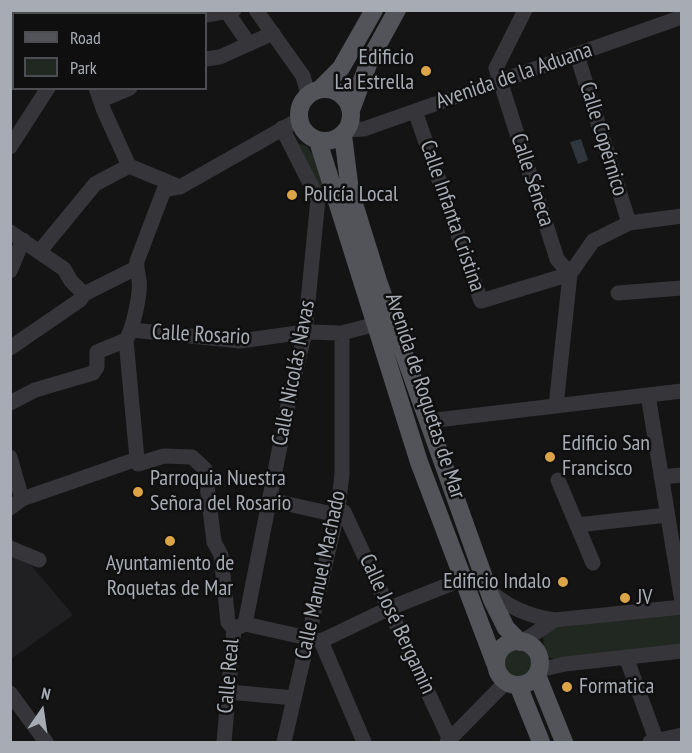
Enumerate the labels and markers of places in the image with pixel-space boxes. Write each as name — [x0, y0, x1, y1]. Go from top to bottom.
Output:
place label: Edificio La Estrella — [335, 45, 414, 96]
marker: Edificio La Estrella — [419, 64, 433, 78]
place label: Policía Local — [304, 182, 398, 208]
marker: Policía Local — [285, 188, 299, 202]
place label: Edificio San Francisco — [562, 431, 650, 482]
marker: Edificio San Francisco — [543, 450, 557, 464]
place label: Parroquia Nuestra Señora del Rosario — [150, 466, 291, 518]
marker: Parroquia Nuestra Señora del Rosario — [131, 485, 145, 499]
marker: Ayuntamiento de Roquetas de Mar — [163, 534, 177, 548]
place label: Ayuntamiento de Roquetas de Mar — [106, 551, 234, 602]
place label: Edificio Indalo — [443, 569, 551, 595]
marker: Edificio Indalo — [556, 575, 570, 589]
place label: JV — [637, 585, 652, 611]
marker: JV — [618, 591, 632, 605]
place label: Formatica — [579, 674, 654, 700]
marker: Formatica — [560, 680, 574, 694]

